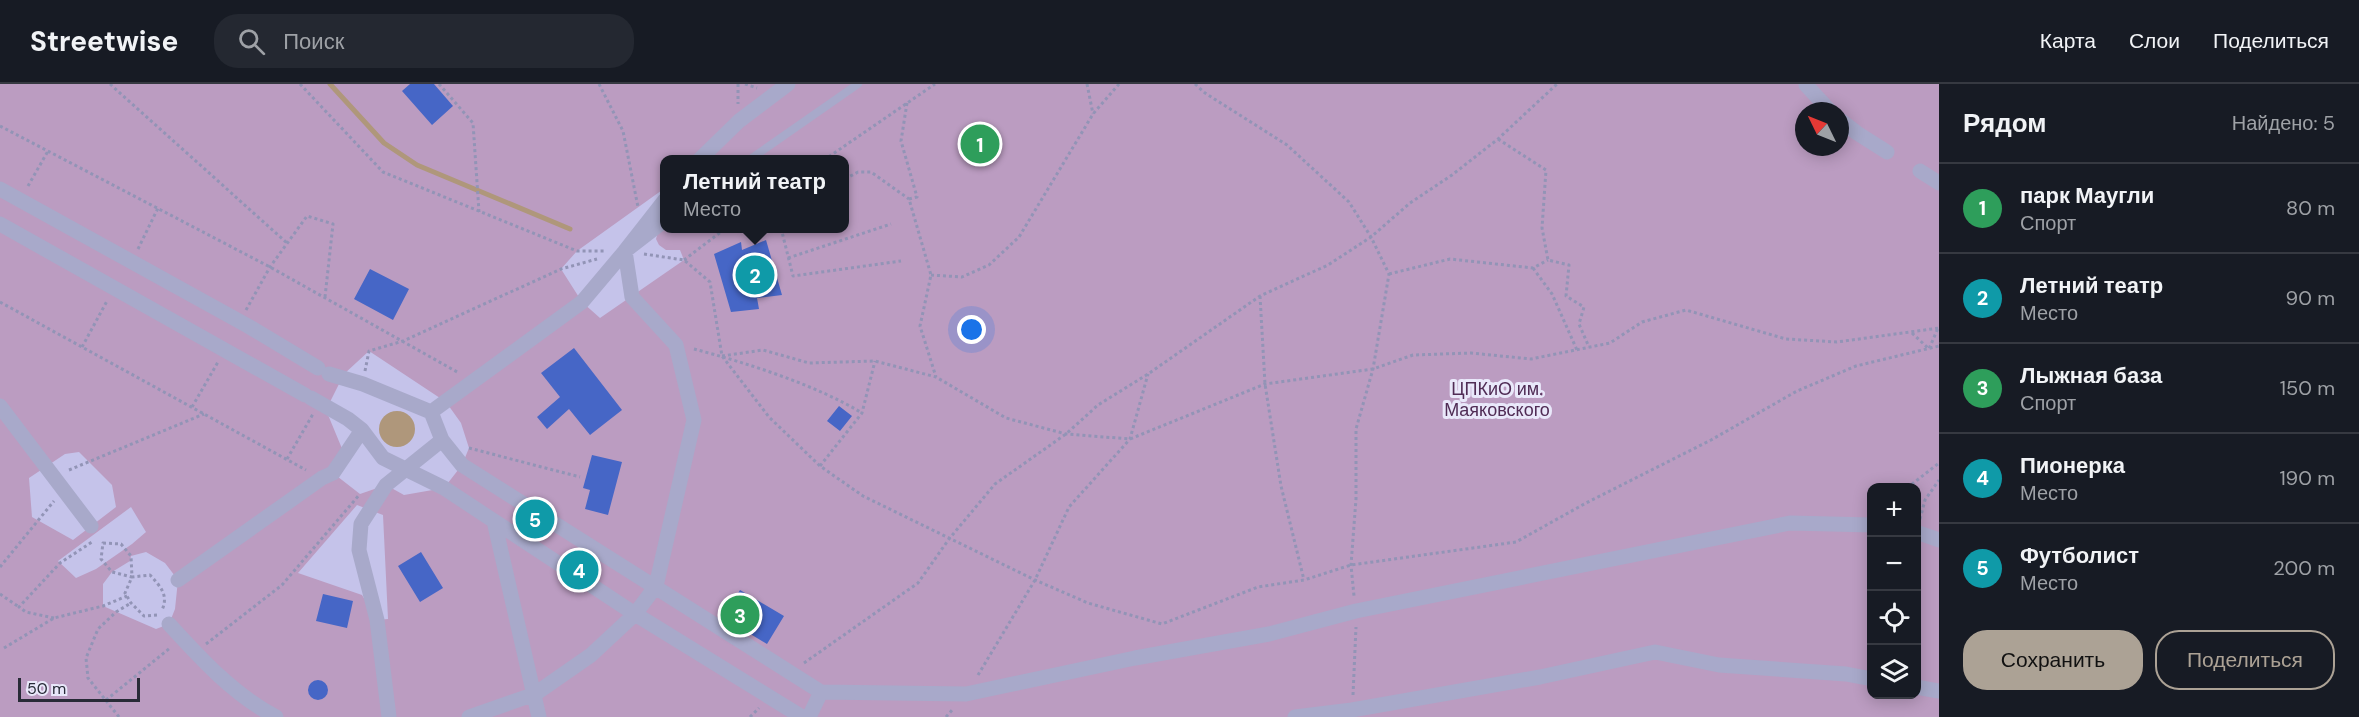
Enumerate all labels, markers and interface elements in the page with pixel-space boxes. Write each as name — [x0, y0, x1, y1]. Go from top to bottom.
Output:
search box — [214, 14, 634, 68]
text: Streetwise — [30, 23, 178, 60]
icon: search — [235, 25, 268, 58]
text: Поиск — [283, 27, 344, 56]
text: Карта — [2040, 27, 2096, 55]
text: Слои — [2129, 27, 2180, 55]
text: Поделиться — [2213, 27, 2329, 55]
north arrow — [1795, 102, 1849, 156]
text: Рядом — [1963, 106, 2046, 140]
text: Найдено: 5 — [2232, 110, 2335, 136]
pin: 1 — [960, 122, 1000, 166]
popup — [660, 155, 849, 233]
text: Летний театр — [683, 167, 826, 196]
text: парк Маугли — [2020, 181, 2154, 210]
text: 1 — [1979, 195, 1986, 221]
text: 80 m — [2286, 195, 2335, 221]
text: Место — [683, 196, 741, 222]
text: Спорт — [2020, 210, 2076, 236]
pin: 2 — [736, 252, 774, 297]
text: Летний театр — [2020, 271, 2163, 300]
text: 2 — [1977, 285, 1988, 311]
text: 90 m — [2286, 285, 2335, 311]
text: Место — [2020, 300, 2078, 326]
your location — [957, 315, 986, 344]
text: Лыжная база — [2020, 361, 2162, 390]
text: 3 — [1976, 375, 1989, 401]
text: 150 m — [2280, 375, 2335, 401]
park label: ЦПКиО им. Маяковского — [1444, 377, 1550, 422]
text: Спорт — [2020, 390, 2076, 416]
text: Пионерка — [2020, 451, 2125, 480]
text: 4 — [1976, 465, 1989, 491]
text: 190 m — [2279, 465, 2335, 491]
text: Место — [2020, 480, 2078, 506]
map controls — [1867, 483, 1921, 699]
button: + — [1867, 483, 1921, 537]
pin: 5 — [516, 496, 554, 542]
button: − — [1867, 537, 1921, 591]
text: Футболист — [2020, 541, 2139, 570]
pin: 4 — [560, 548, 598, 592]
text: 5 — [1976, 555, 1989, 581]
text: 200 m — [2273, 555, 2335, 581]
text: Место — [2020, 570, 2078, 596]
button: locate — [1867, 591, 1921, 645]
pin: 3 — [720, 592, 760, 638]
button: Сохранить — [1963, 630, 2143, 690]
button: Поделиться — [2155, 630, 2335, 690]
button: layers — [1867, 645, 1921, 699]
scale bar — [18, 675, 140, 702]
text: 50 m — [27, 678, 66, 699]

